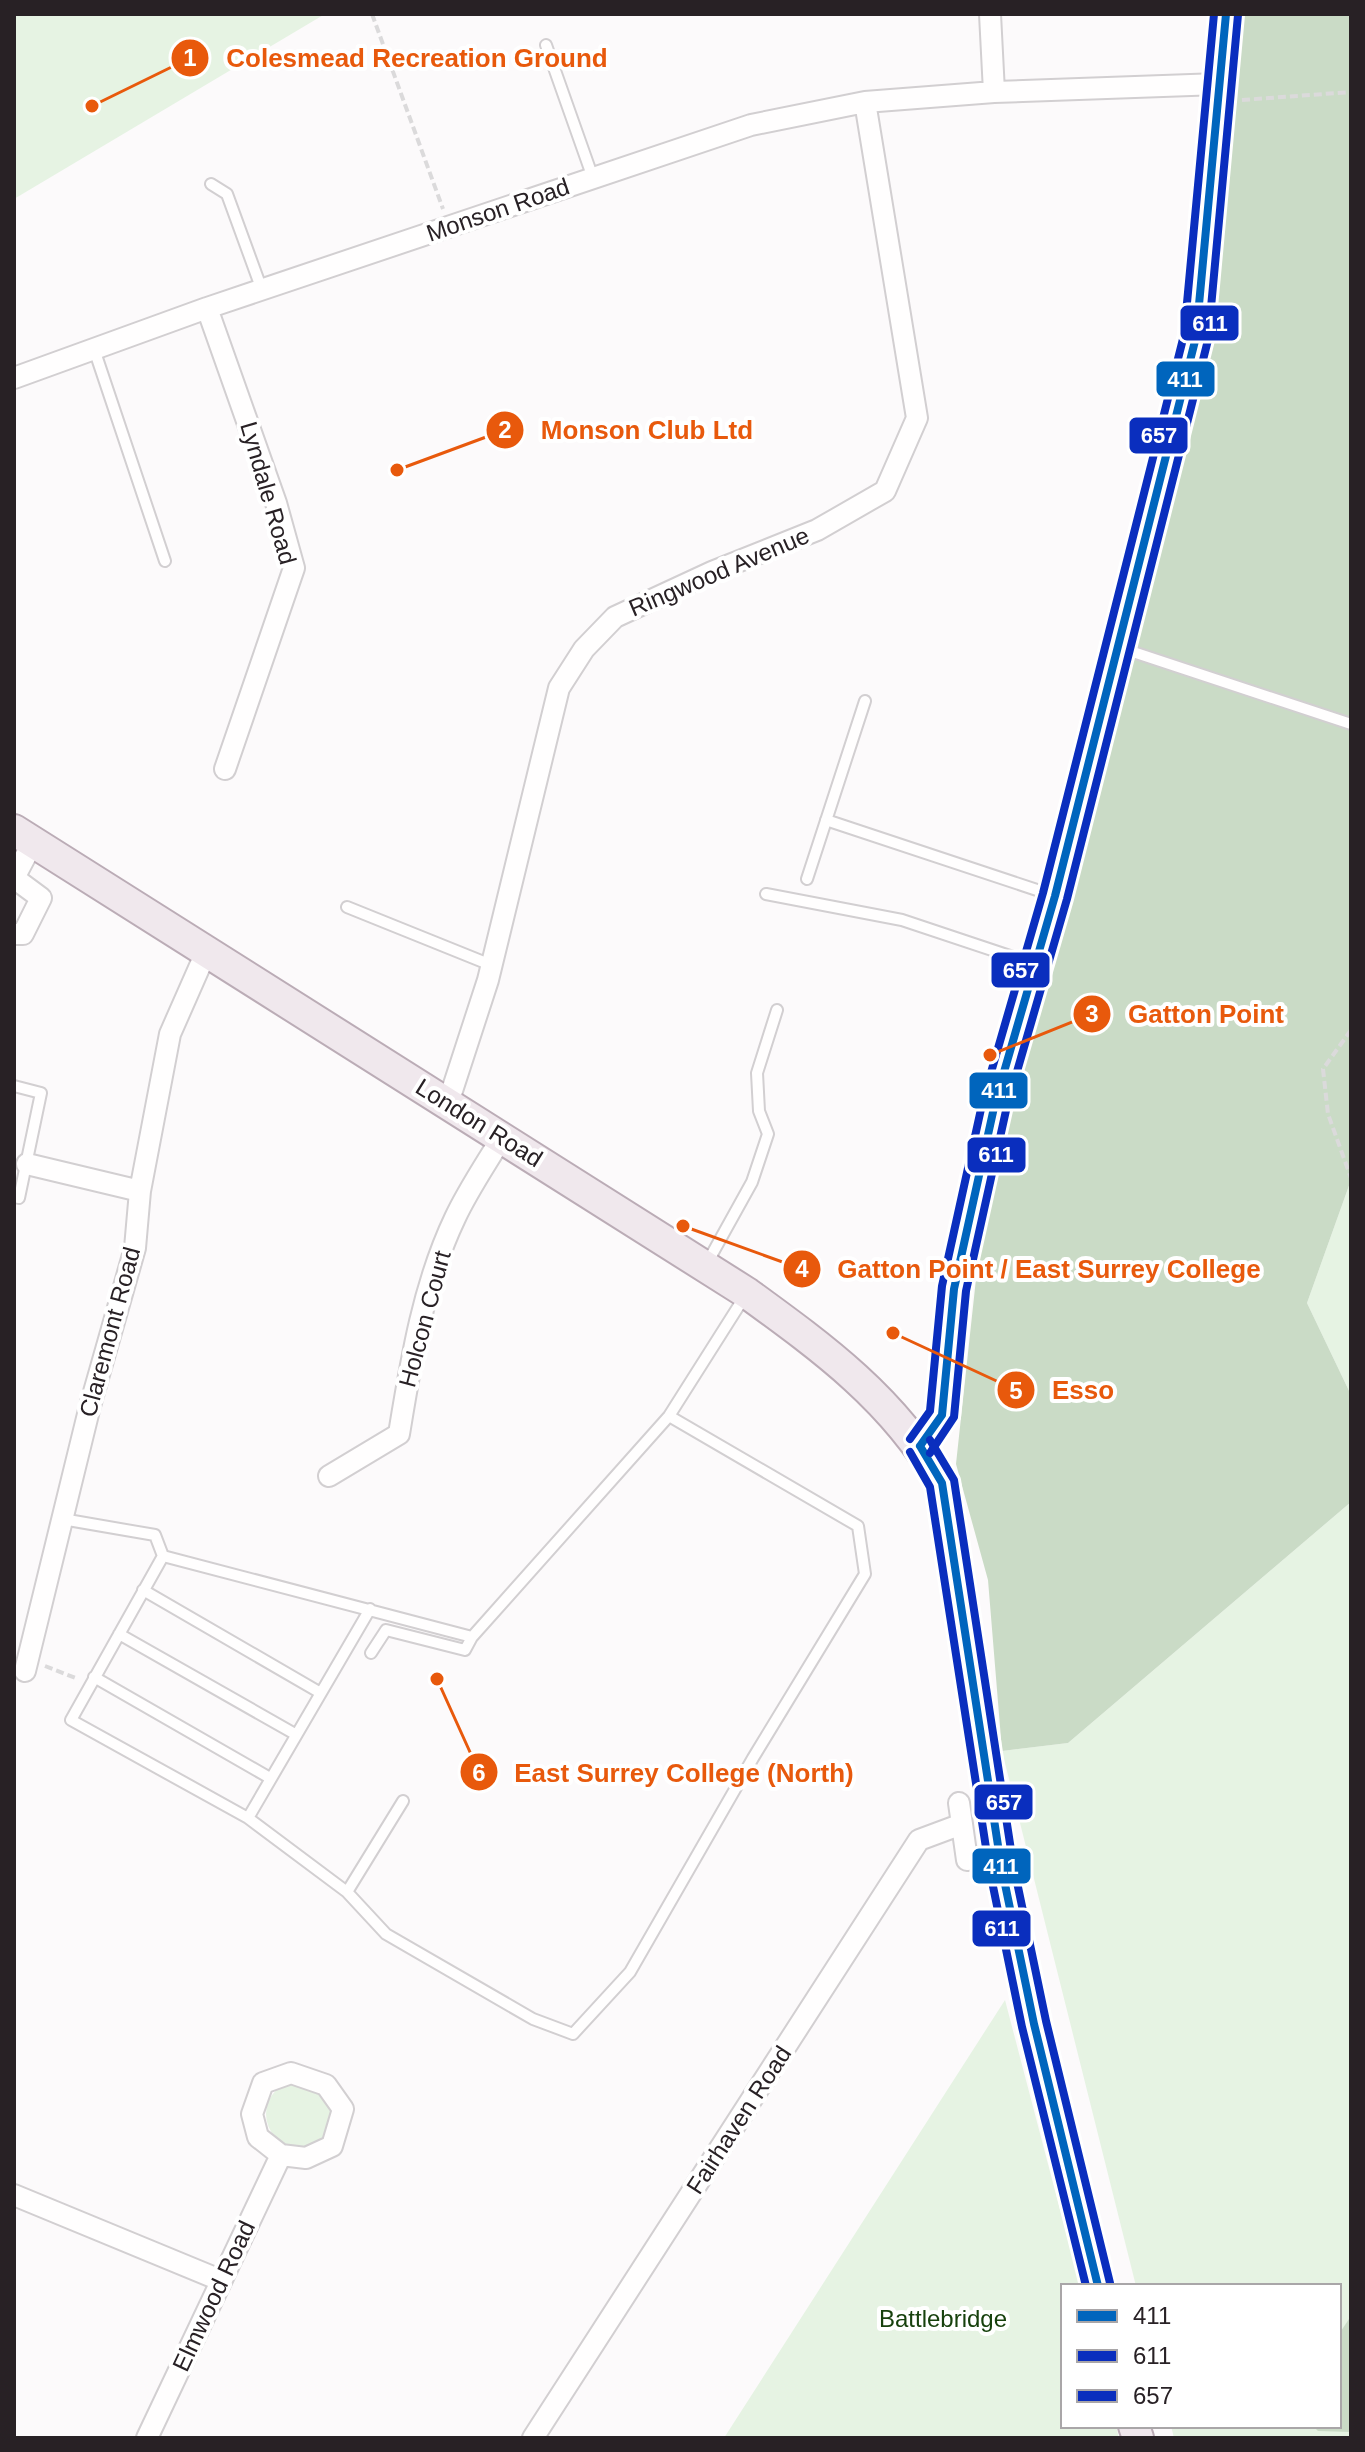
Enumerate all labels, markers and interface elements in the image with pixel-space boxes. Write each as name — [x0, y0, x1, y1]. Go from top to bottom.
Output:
callout: Colesmead Recreation Ground — [170, 33, 623, 83]
text: Colesmead Recreation Ground — [226, 43, 608, 73]
text: 1 — [183, 44, 197, 71]
street label: Monson Road — [423, 172, 573, 247]
line badge: 611 — [1179, 304, 1240, 342]
text: 611 — [1192, 311, 1228, 336]
line badge: 411 — [1155, 360, 1216, 398]
text: 411 — [1167, 367, 1203, 392]
callout: Monson Club Ltd — [485, 405, 769, 455]
text: Monson Club Ltd — [541, 415, 753, 445]
text: 2 — [498, 416, 512, 443]
line badge: 657 — [1128, 416, 1189, 455]
street label: Lyndale Road — [235, 418, 302, 567]
text: 657 — [1141, 423, 1177, 448]
street label: Ringwood Avenue — [625, 521, 813, 622]
line badge: 657 — [990, 951, 1051, 989]
text: 657 — [1003, 958, 1039, 983]
callout: Gatton Point — [1072, 989, 1300, 1039]
text: Gatton Point — [1128, 999, 1284, 1029]
text: 3 — [1085, 1000, 1099, 1027]
line badge: 411 — [968, 1071, 1029, 1110]
street label: London Road — [411, 1073, 548, 1172]
text: 411 — [981, 1078, 1017, 1103]
line badge: 611 — [966, 1136, 1027, 1174]
text: 611 — [978, 1142, 1014, 1167]
street label: Claremont Road — [74, 1244, 145, 1420]
callout: Gatton Point / East Surrey College — [782, 1244, 1277, 1294]
street label: Holcon Court — [393, 1247, 456, 1390]
text: Gatton Point / East Surrey College — [837, 1254, 1261, 1284]
text: 4 — [795, 1255, 809, 1282]
callout: Esso — [996, 1365, 1130, 1415]
text: Esso — [1052, 1375, 1114, 1405]
text: 5 — [1009, 1377, 1023, 1404]
callout: East Surrey College (North) — [459, 1747, 870, 1797]
text: East Surrey College (North) — [514, 1758, 854, 1788]
text: 6 — [472, 1759, 486, 1786]
line badge: 657 — [973, 1783, 1034, 1821]
text: 657 — [986, 1790, 1022, 1815]
line badge: 411 — [971, 1847, 1032, 1885]
text: 411 — [983, 1854, 1019, 1879]
line badge: 611 — [971, 1909, 1032, 1948]
text: 611 — [984, 1916, 1020, 1941]
street label: Fairhaven Road — [681, 2041, 796, 2199]
street label: Elmwood Road — [167, 2216, 260, 2375]
legend — [1061, 2284, 1341, 2428]
text: 411 — [1133, 2302, 1171, 2329]
park label: Battlebridge — [879, 2305, 1007, 2332]
text: 611 — [1133, 2342, 1171, 2369]
text: 657 — [1133, 2382, 1173, 2409]

